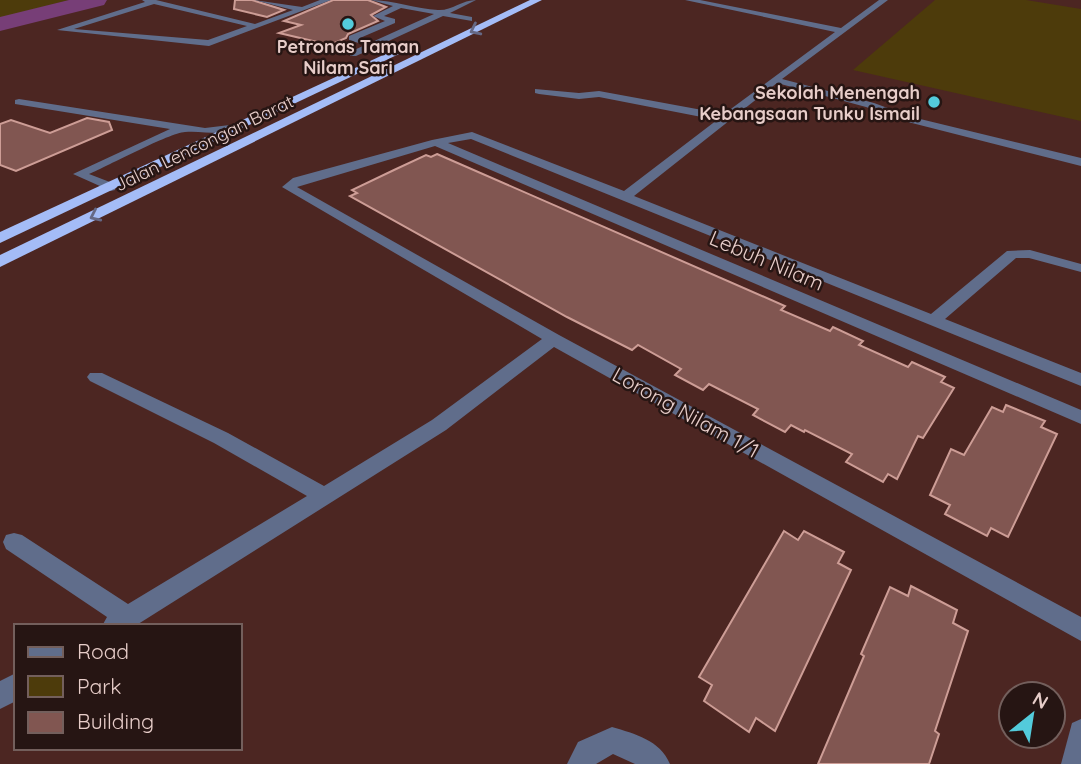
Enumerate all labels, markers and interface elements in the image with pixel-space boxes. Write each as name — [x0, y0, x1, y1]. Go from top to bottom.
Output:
marker: Petronas Taman Nilam Sari — [340, 16, 356, 32]
one-way arrow — [470, 22, 482, 36]
place label: Petronas Taman Nilam Sari — [277, 35, 419, 79]
place label: Sekolah Menengah Kebangsaan Tunku Ismail — [699, 81, 920, 125]
street label: Jalan Lencongan Barat — [111, 90, 297, 196]
marker: Sekolah Menengah Kebangsaan Tunku Ismail — [926, 94, 942, 110]
one-way arrow — [90, 207, 102, 221]
street label: Lebuh Nilam — [706, 224, 828, 296]
street label: Lorong Nilam 1/1 — [608, 361, 764, 463]
legend — [14, 624, 242, 750]
text: Road — [77, 638, 129, 664]
text: Park — [77, 673, 121, 699]
north arrow — [997, 680, 1067, 750]
text: N — [1028, 686, 1053, 714]
text: Building — [77, 708, 154, 734]

